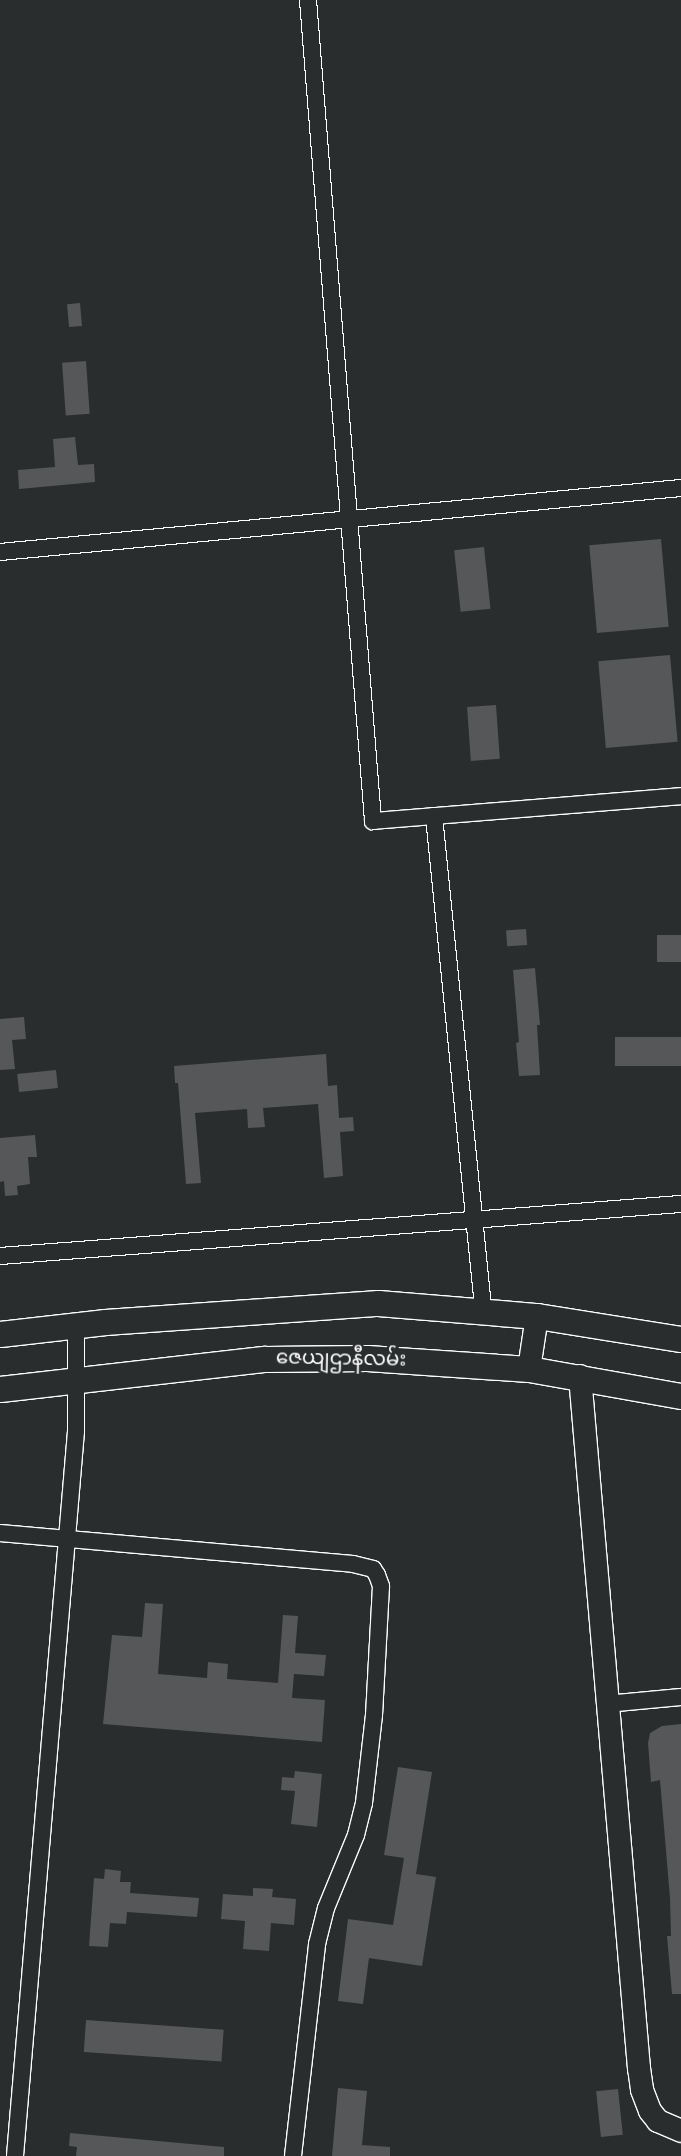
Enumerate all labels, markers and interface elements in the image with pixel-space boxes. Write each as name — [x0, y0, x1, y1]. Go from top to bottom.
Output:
street label: ဇေယျဌာနီလမ်း — [276, 1347, 406, 1373]

